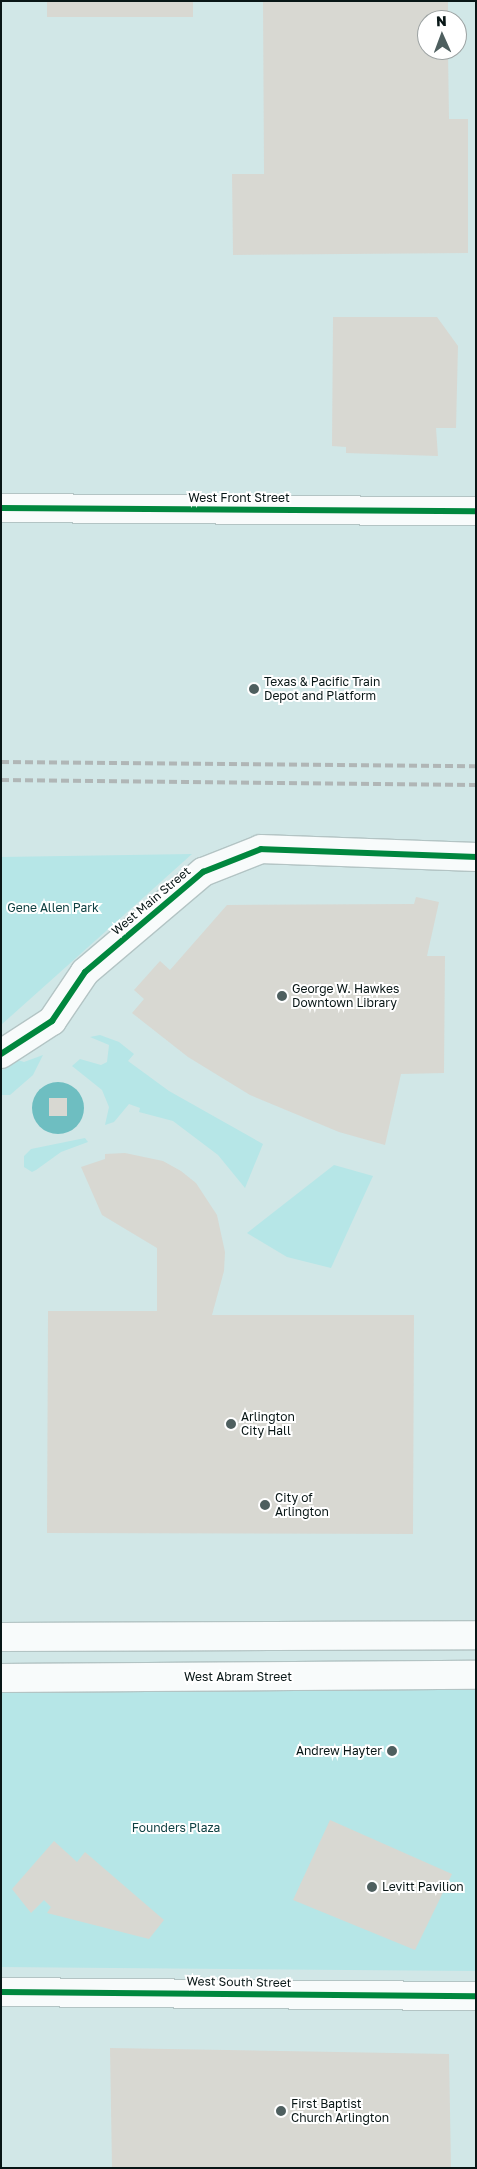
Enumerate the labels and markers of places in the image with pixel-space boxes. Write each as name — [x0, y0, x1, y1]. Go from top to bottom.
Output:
place label: Texas & Pacific Train Depot and Platform — [264, 675, 380, 703]
marker: Texas & Pacific Train Depot and Platform — [248, 683, 260, 695]
place label: George W. Hawkes Downtown Library — [292, 982, 399, 1010]
marker: George W. Hawkes Downtown Library — [276, 990, 288, 1002]
place label: Arlington City Hall — [241, 1410, 295, 1438]
marker: Arlington City Hall — [225, 1418, 237, 1430]
place label: City of Arlington — [275, 1491, 329, 1519]
marker: City of Arlington — [259, 1499, 271, 1511]
place label: Andrew Hayter — [296, 1744, 382, 1758]
marker: Andrew Hayter — [386, 1745, 398, 1757]
place label: Levitt Pavilion — [382, 1880, 464, 1894]
marker: Levitt Pavilion — [366, 1881, 378, 1893]
place label: First Baptist Church Arlington — [291, 2097, 389, 2125]
marker: First Baptist Church Arlington — [275, 2105, 287, 2117]

